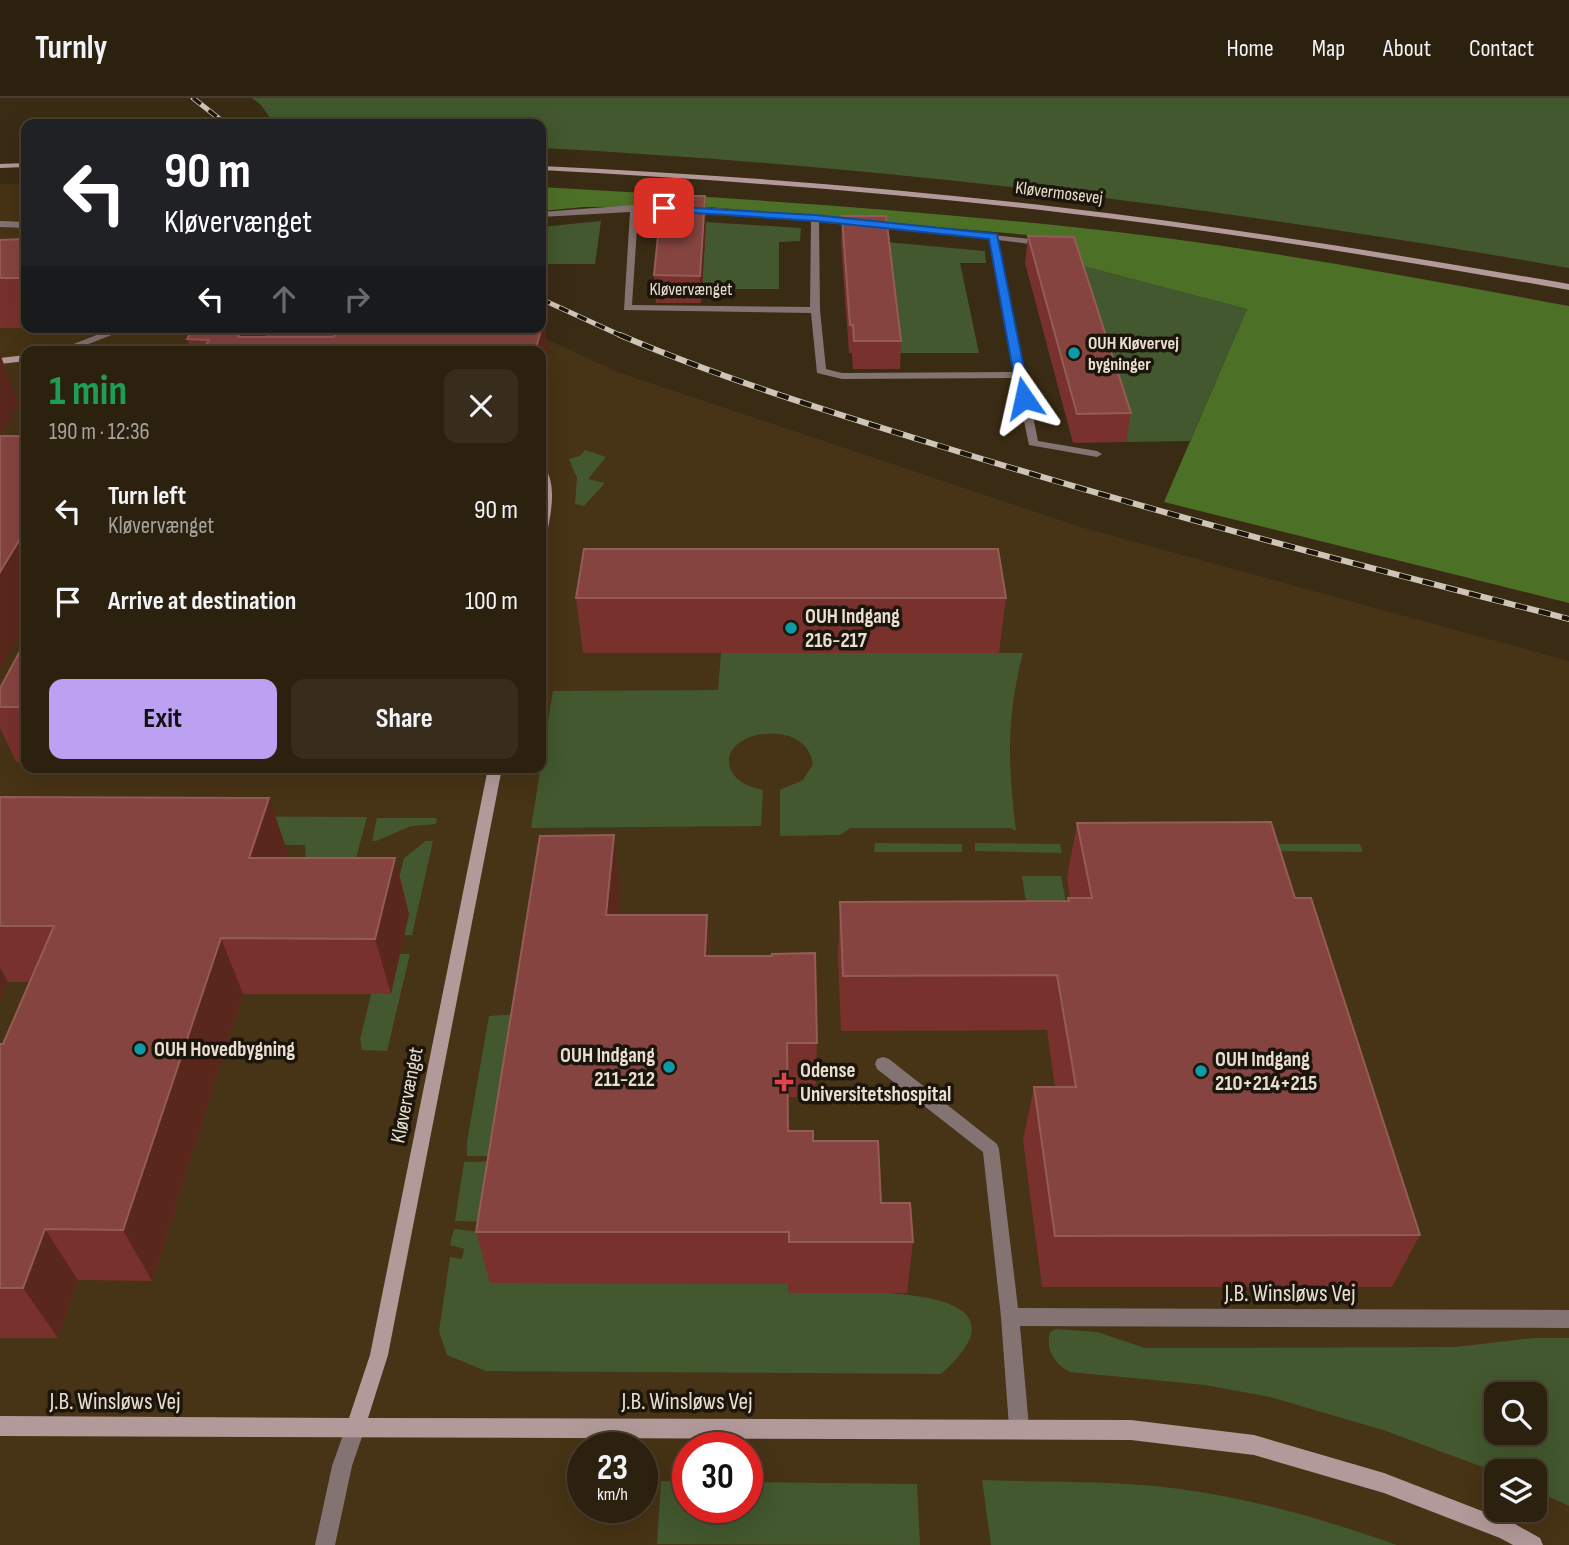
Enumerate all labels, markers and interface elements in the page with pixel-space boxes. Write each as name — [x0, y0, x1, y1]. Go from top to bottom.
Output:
text: Turnly — [35, 28, 107, 68]
text: Home — [1226, 34, 1274, 63]
text: Map — [1312, 34, 1345, 63]
text: About — [1383, 34, 1431, 63]
text: Contact — [1469, 34, 1534, 63]
text: 90 m — [164, 143, 251, 202]
icon: left — [49, 147, 140, 238]
street label: Kløvermosevej — [1014, 177, 1104, 209]
pin — [634, 178, 694, 238]
icon: arrive — [645, 189, 683, 227]
text: Kløvervænget — [164, 203, 312, 242]
street label: Kløvervænget — [649, 279, 733, 300]
icon: left — [192, 280, 230, 318]
icon: ahead — [265, 280, 303, 318]
icon: right — [338, 280, 376, 318]
place label: OUH Kløvervej bygninger — [1088, 333, 1179, 375]
marker: OUH Kløvervej bygninger — [1066, 345, 1082, 361]
position arrow — [987, 361, 1061, 435]
text: 1 min — [49, 366, 127, 417]
button: close — [444, 369, 518, 443]
text: 190 m · 12:36 — [49, 418, 150, 446]
text: Turn left — [108, 481, 186, 512]
icon: left — [49, 492, 87, 530]
text: 90 m — [474, 495, 518, 526]
text: Kløvervænget — [108, 512, 214, 540]
icon: arrive — [49, 583, 87, 621]
text: Arrive at destination — [108, 586, 296, 617]
text: 100 m — [465, 586, 518, 617]
place label: OUH Indgang 216-217 — [805, 604, 900, 653]
marker: OUH Indgang 216-217 — [783, 620, 799, 636]
button: Exit — [49, 679, 277, 759]
button: Share — [291, 679, 518, 759]
place label: OUH Hovedbygning — [154, 1037, 295, 1062]
marker: OUH Hovedbygning — [132, 1041, 148, 1057]
place label: OUH Indgang 211-212 — [560, 1043, 655, 1092]
street label: Kløvervænget — [385, 1045, 429, 1145]
place label: OUH Indgang 210+214+215 — [1215, 1047, 1317, 1096]
place label: Odense Universitetshospital — [800, 1058, 951, 1107]
marker: OUH Indgang 211-212 — [661, 1059, 677, 1075]
marker: OUH Indgang 210+214+215 — [1193, 1063, 1209, 1079]
marker: Odense Universitetshospital — [774, 1072, 794, 1092]
street label: J.B. Winsløws Vej — [1223, 1279, 1356, 1308]
map controls — [1484, 1382, 1547, 1522]
button: search — [1484, 1382, 1547, 1445]
street label: J.B. Winsløws Vej — [48, 1387, 181, 1416]
street label: J.B. Winsløws Vej — [620, 1387, 753, 1416]
speed limit sign: 30 — [672, 1432, 763, 1523]
text: 23 — [597, 1447, 628, 1490]
button: layers — [1484, 1459, 1547, 1522]
text: km/h — [597, 1484, 628, 1505]

